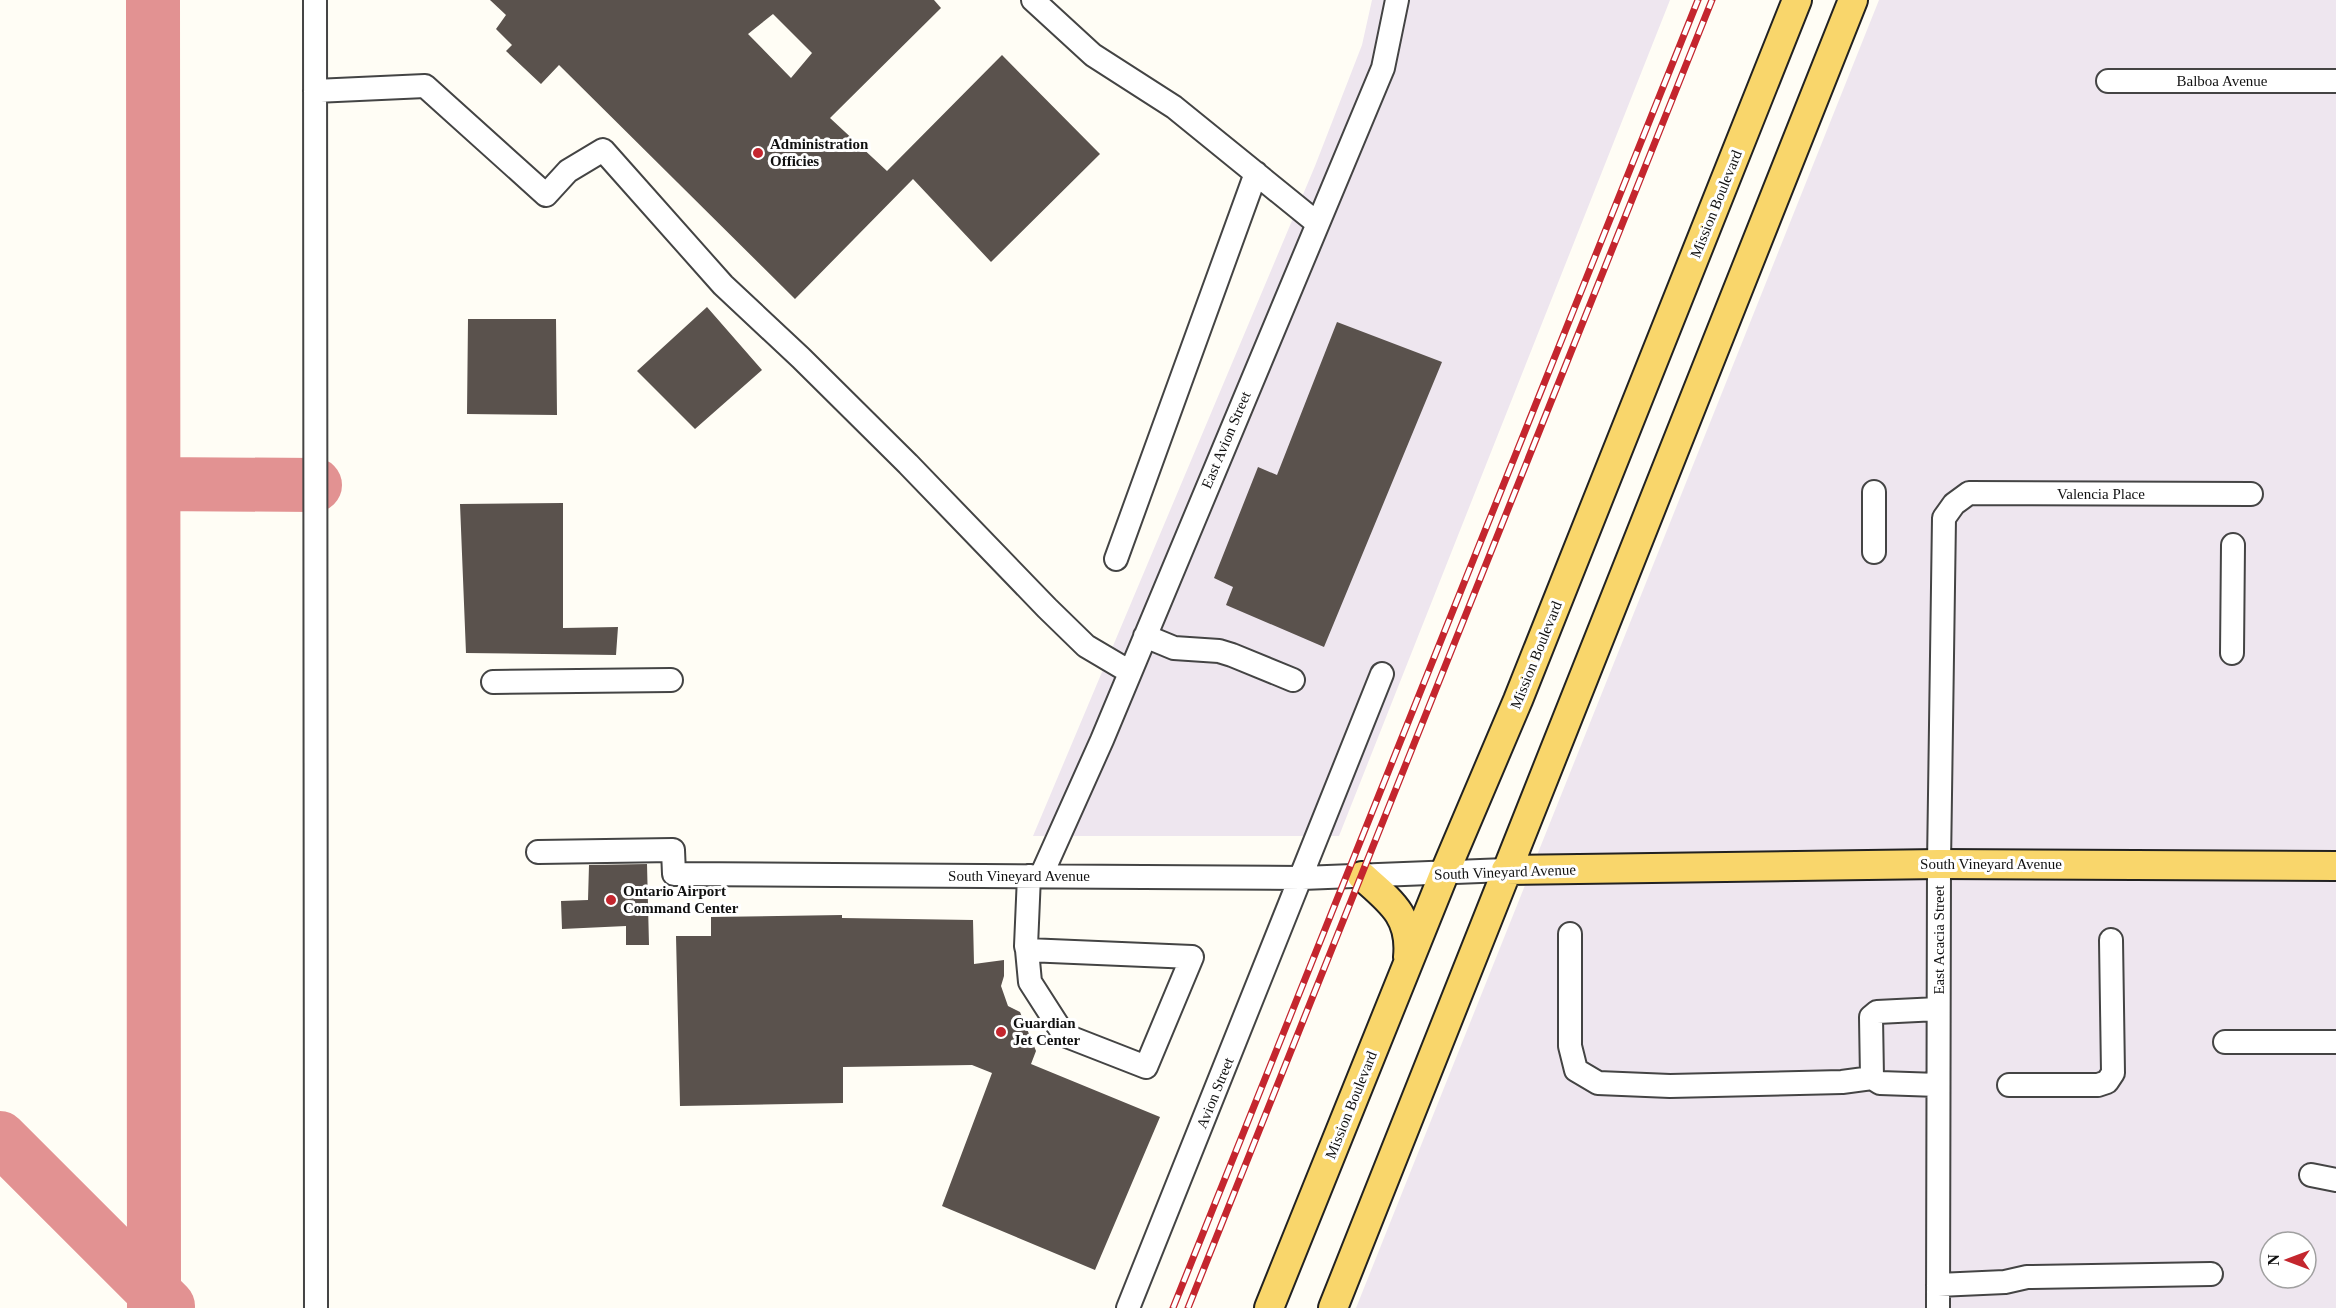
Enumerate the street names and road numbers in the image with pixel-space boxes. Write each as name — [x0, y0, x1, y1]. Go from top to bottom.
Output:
street label: Balboa Avenue — [2177, 73, 2268, 89]
street label: Mission Boulevard — [1687, 147, 1745, 260]
street label: East Avion Street — [1198, 388, 1254, 491]
street label: Valencia Place — [2057, 486, 2145, 502]
street label: Mission Boulevard — [1507, 598, 1565, 711]
street label: South Vineyard Avenue — [1920, 856, 2062, 872]
street label: South Vineyard Avenue — [1434, 862, 1577, 882]
street label: South Vineyard Avenue — [948, 868, 1090, 884]
street label: East Acacia Street — [1931, 885, 1947, 995]
street label: Mission Boulevard — [1322, 1048, 1380, 1161]
street label: Avion Street — [1194, 1054, 1237, 1131]

